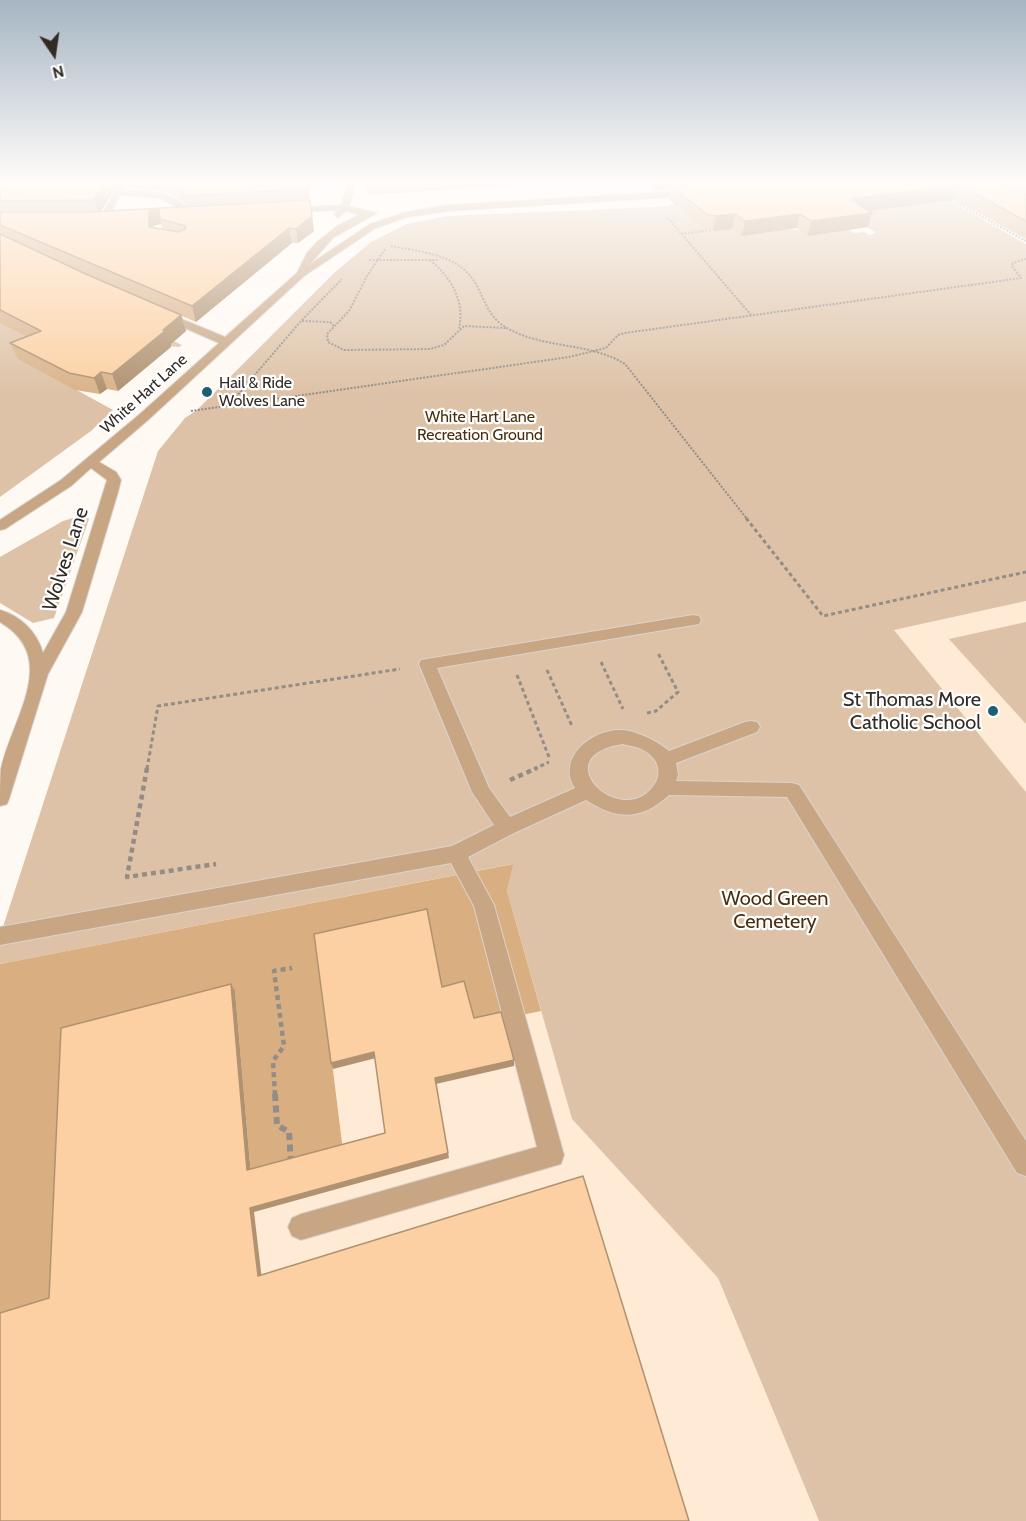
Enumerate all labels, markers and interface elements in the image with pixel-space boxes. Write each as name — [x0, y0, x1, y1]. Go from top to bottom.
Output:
north arrow — [24, 24, 84, 84]
text: N — [51, 61, 66, 83]
street label: White Hart Lane — [97, 350, 191, 438]
place label: Hail & Ride Wolves Lane — [219, 373, 305, 411]
marker: Hail & Ride Wolves Lane — [200, 385, 214, 399]
park label: White Hart Lane Recreation Ground — [417, 407, 543, 445]
street label: Wolves Lane — [38, 504, 94, 614]
place label: St Thomas More Catholic School — [843, 688, 981, 735]
marker: St Thomas More Catholic School — [986, 704, 1000, 718]
park label: Wood Green Cemetery — [722, 887, 828, 934]

